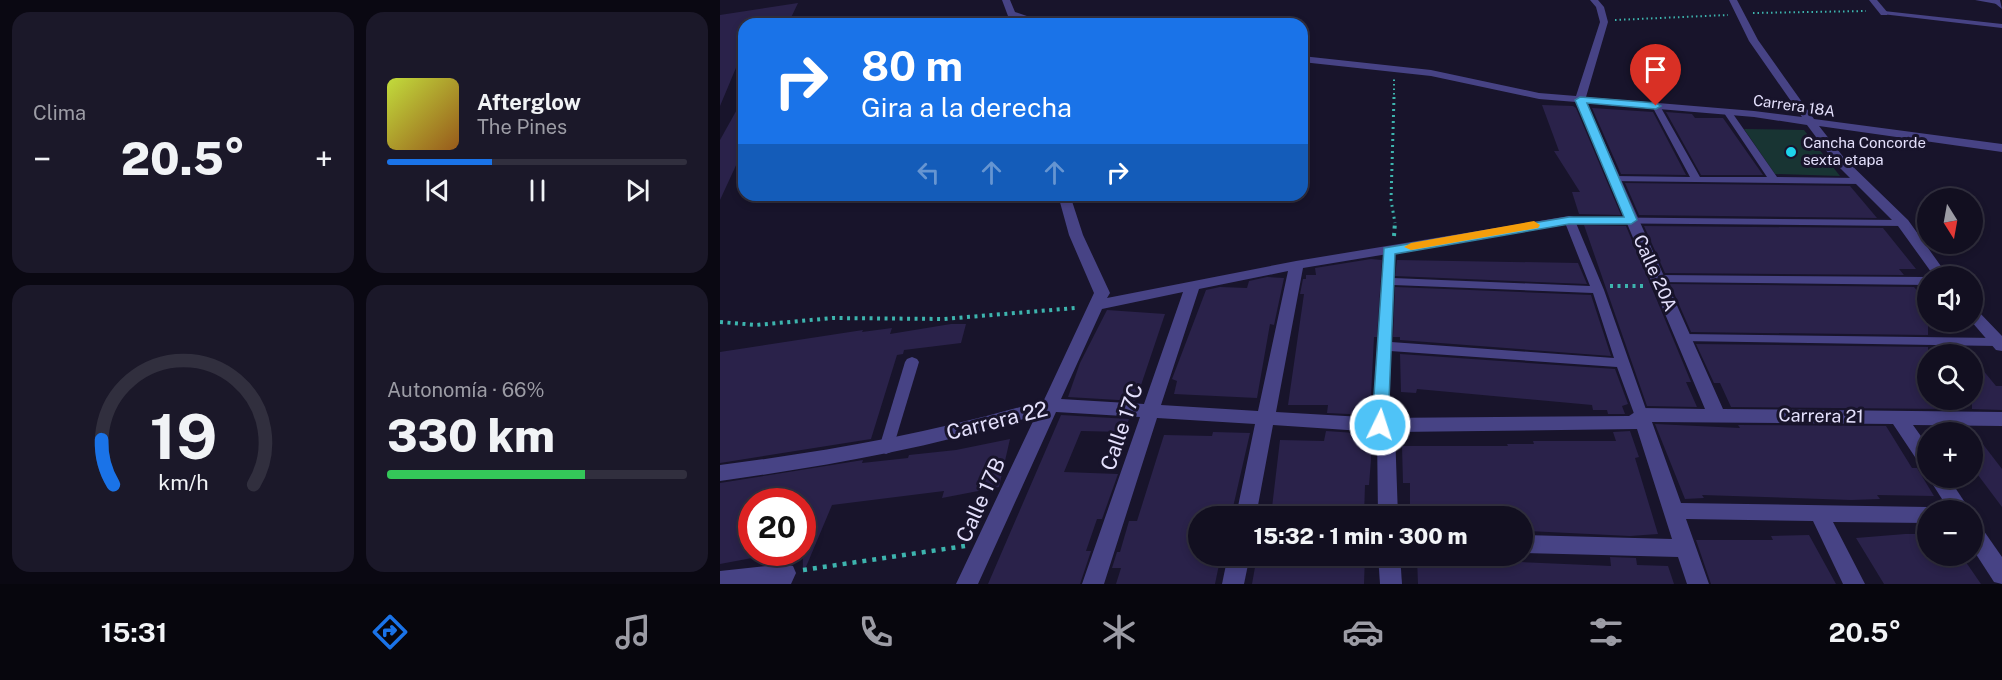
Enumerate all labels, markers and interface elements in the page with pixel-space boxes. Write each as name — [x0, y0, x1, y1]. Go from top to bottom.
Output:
text: 80 m — [861, 41, 963, 90]
icon: right — [762, 42, 840, 120]
pin — [1630, 44, 1681, 106]
icon: arrive — [1639, 53, 1672, 86]
text: Afterglow — [477, 89, 581, 115]
text: Gira a la derecha — [861, 91, 1072, 123]
street label: Carrera 18A — [1752, 91, 1837, 120]
text: Clima — [33, 101, 86, 125]
text: The Pines — [477, 115, 567, 139]
text: 20.5° — [121, 132, 245, 185]
place label: Cancha Concorde sexta etapa — [1803, 134, 1926, 168]
text: − — [33, 140, 51, 178]
text: + — [315, 140, 333, 178]
marker: Cancha Concorde sexta etapa — [1784, 145, 1798, 159]
icon: left — [912, 156, 945, 189]
icon: ahead — [975, 156, 1008, 189]
icon: ahead — [1038, 156, 1071, 189]
icon: right — [1101, 156, 1134, 189]
icon: previous — [421, 174, 454, 207]
icon: pause — [521, 174, 554, 207]
icon: next — [621, 174, 654, 207]
north arrow — [1917, 188, 1983, 254]
map controls — [1917, 188, 1983, 566]
street label: Calle 20A — [1629, 231, 1682, 314]
button: sound — [1917, 266, 1983, 332]
button: search — [1917, 344, 1983, 410]
text: Autonomía · 66% — [387, 378, 545, 402]
street label: Calle 17C — [1095, 380, 1148, 474]
position arrow — [1348, 393, 1412, 457]
street label: Carrera 22 — [944, 396, 1050, 445]
text: 19 — [149, 400, 217, 473]
street label: Carrera 21 — [1778, 404, 1864, 427]
text: 330 km — [387, 409, 555, 462]
button: + — [1917, 422, 1983, 488]
street label: Calle 17B — [951, 454, 1010, 546]
text: km/h — [158, 471, 208, 496]
speed limit sign: 20 — [738, 488, 816, 566]
button: − — [1917, 500, 1983, 566]
text: 15:32 · 1 min · 300 m — [1253, 523, 1468, 549]
icon: directions — [369, 611, 411, 653]
icon: music — [612, 611, 654, 653]
icon: phone — [855, 611, 897, 653]
icon: climate — [1098, 611, 1140, 653]
icon: car — [1342, 611, 1384, 653]
icon: filters — [1585, 611, 1627, 653]
text: 15:31 — [101, 616, 167, 648]
text: 20.5° — [1828, 616, 1901, 648]

